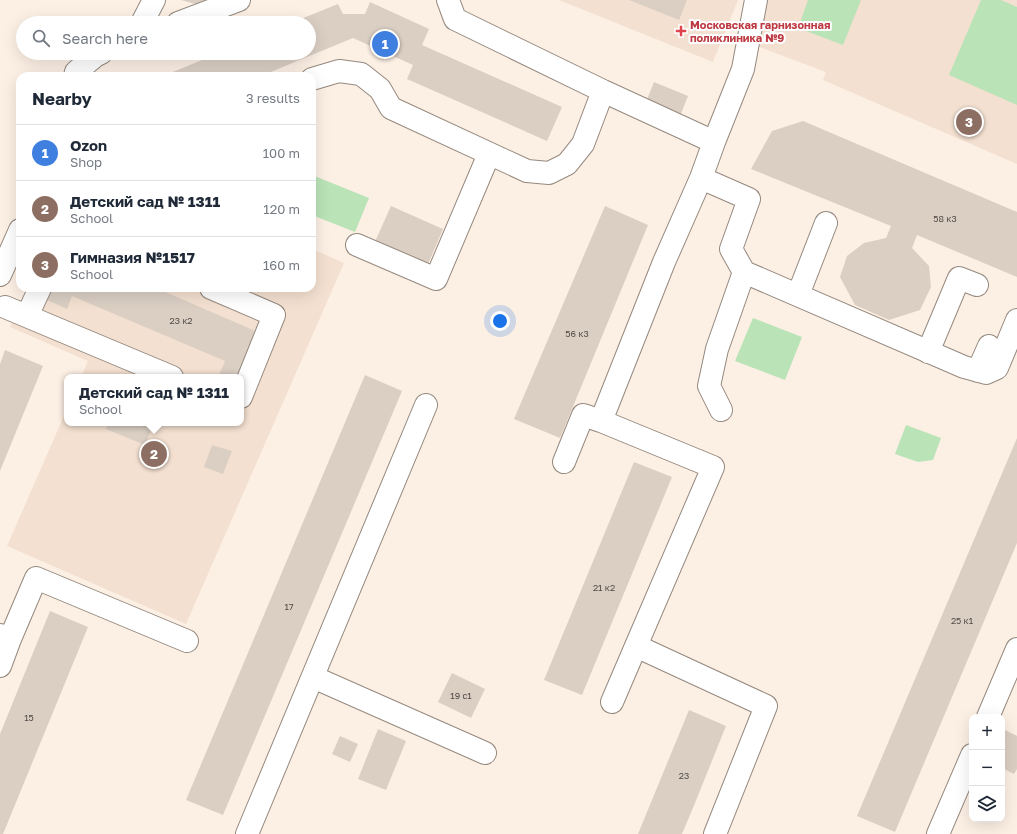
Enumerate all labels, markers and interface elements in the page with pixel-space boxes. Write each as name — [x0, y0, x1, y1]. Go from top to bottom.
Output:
search box — [16, 16, 316, 60]
place label: Московская гарнизонная поликлиника №9 — [690, 18, 830, 44]
marker: Московская гарнизонная поликлиника №9 — [675, 25, 687, 37]
icon: search — [30, 27, 52, 49]
text: Search here — [62, 29, 148, 47]
pin: 1 — [372, 29, 398, 59]
text: Nearby — [32, 88, 92, 109]
text: 3 results — [246, 90, 300, 106]
pin: 3 — [956, 107, 982, 137]
text: Ozon — [70, 136, 107, 154]
text: 1 — [42, 145, 48, 161]
text: 100 m — [263, 145, 300, 161]
text: Shop — [70, 154, 102, 170]
text: Детский сад № 1311 — [70, 192, 220, 210]
text: 2 — [41, 201, 49, 217]
text: 120 m — [263, 201, 300, 217]
text: School — [70, 210, 113, 226]
house number: 58 к3 — [933, 213, 957, 224]
text: Гимназия №1517 — [70, 248, 195, 266]
text: 3 — [41, 257, 49, 273]
text: 160 m — [263, 257, 300, 273]
text: School — [70, 266, 113, 282]
your location — [490, 311, 510, 331]
house number: 23 к2 — [169, 315, 193, 326]
house number: 56 к3 — [565, 328, 589, 339]
popup — [64, 374, 244, 426]
text: Детский сад № 1311 — [79, 383, 229, 401]
text: School — [79, 401, 122, 417]
pin: 2 — [141, 439, 167, 469]
house number: 21 к2 — [593, 582, 615, 593]
house number: 17 — [284, 601, 294, 612]
house number: 25 к1 — [951, 615, 974, 626]
house number: 19 с1 — [450, 690, 472, 701]
house number: 15 — [24, 712, 34, 723]
map controls — [969, 714, 1005, 822]
button: + — [969, 714, 1005, 750]
button: − — [969, 750, 1005, 786]
house number: 23 — [679, 770, 689, 781]
button: layers — [969, 786, 1005, 822]

